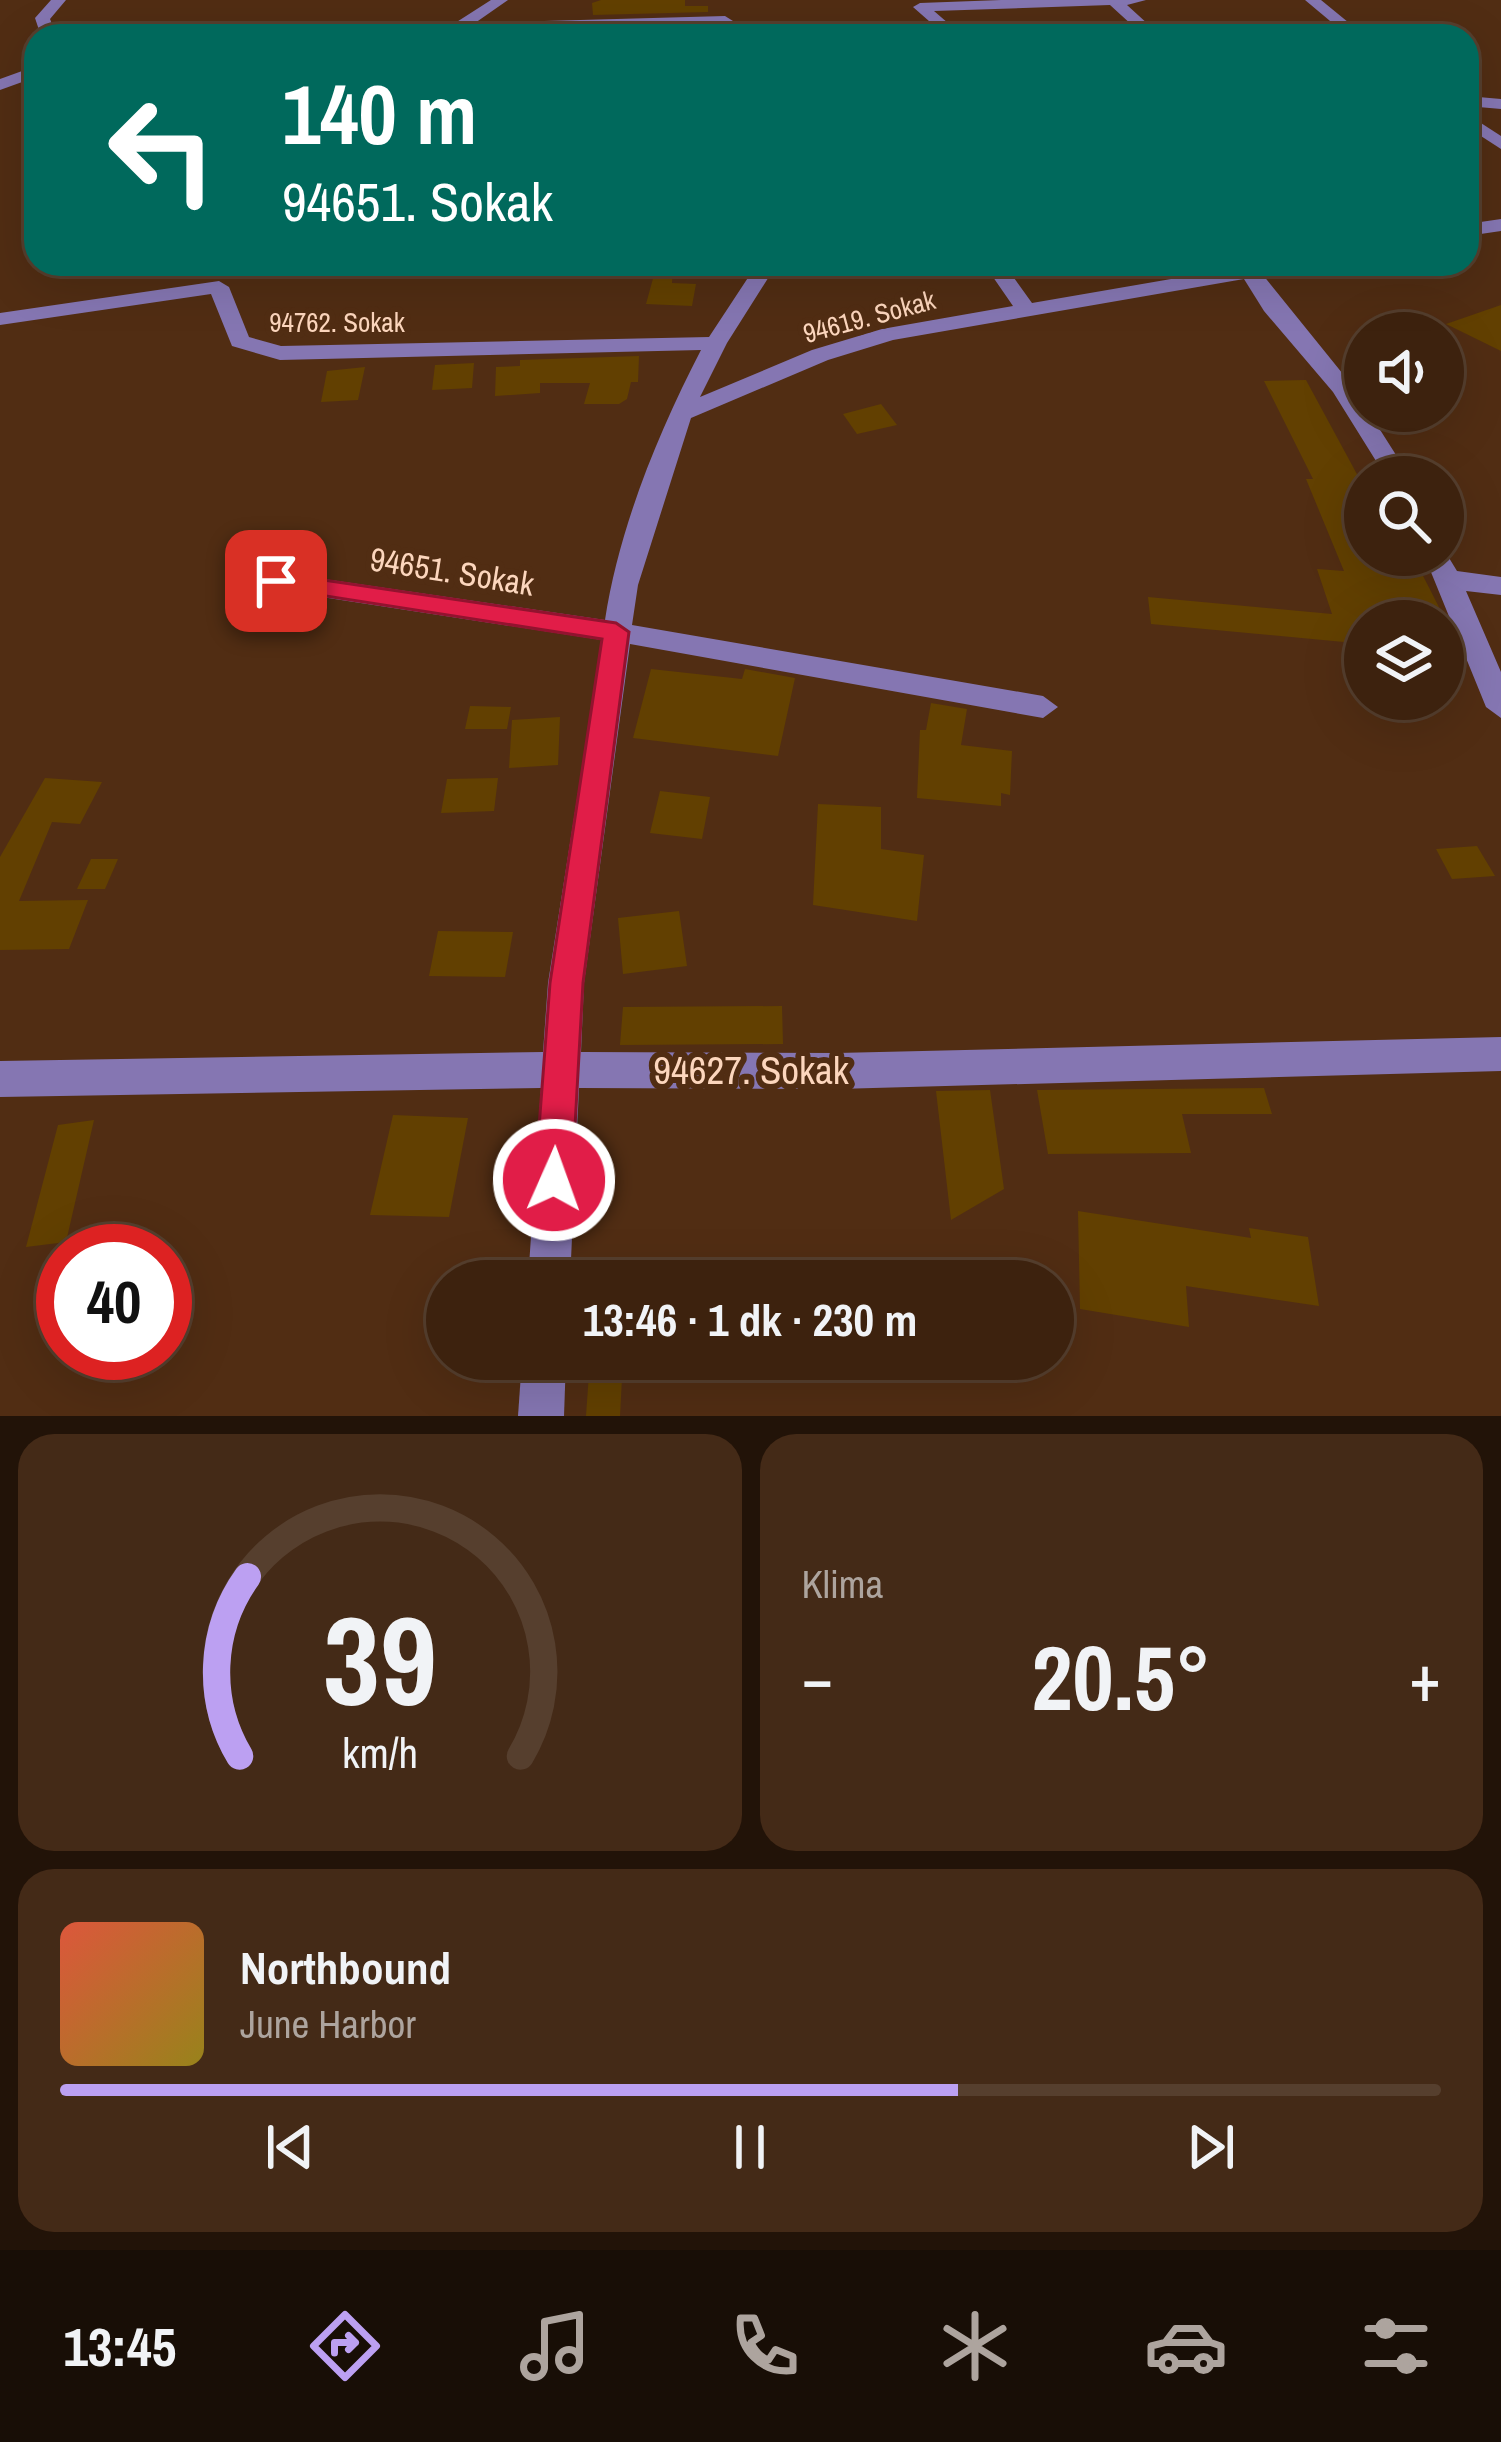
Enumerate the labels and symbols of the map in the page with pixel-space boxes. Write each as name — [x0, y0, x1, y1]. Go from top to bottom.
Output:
street label: 94619. Sokak — [799, 281, 940, 351]
street label: 94762. Sokak — [269, 304, 406, 340]
pin — [225, 530, 327, 632]
street label: 94651. Sokak — [367, 536, 538, 606]
street label: 94627. Sokak — [653, 1044, 850, 1096]
position arrow — [491, 1117, 617, 1243]
speed limit sign: 40 — [36, 1224, 192, 1380]

